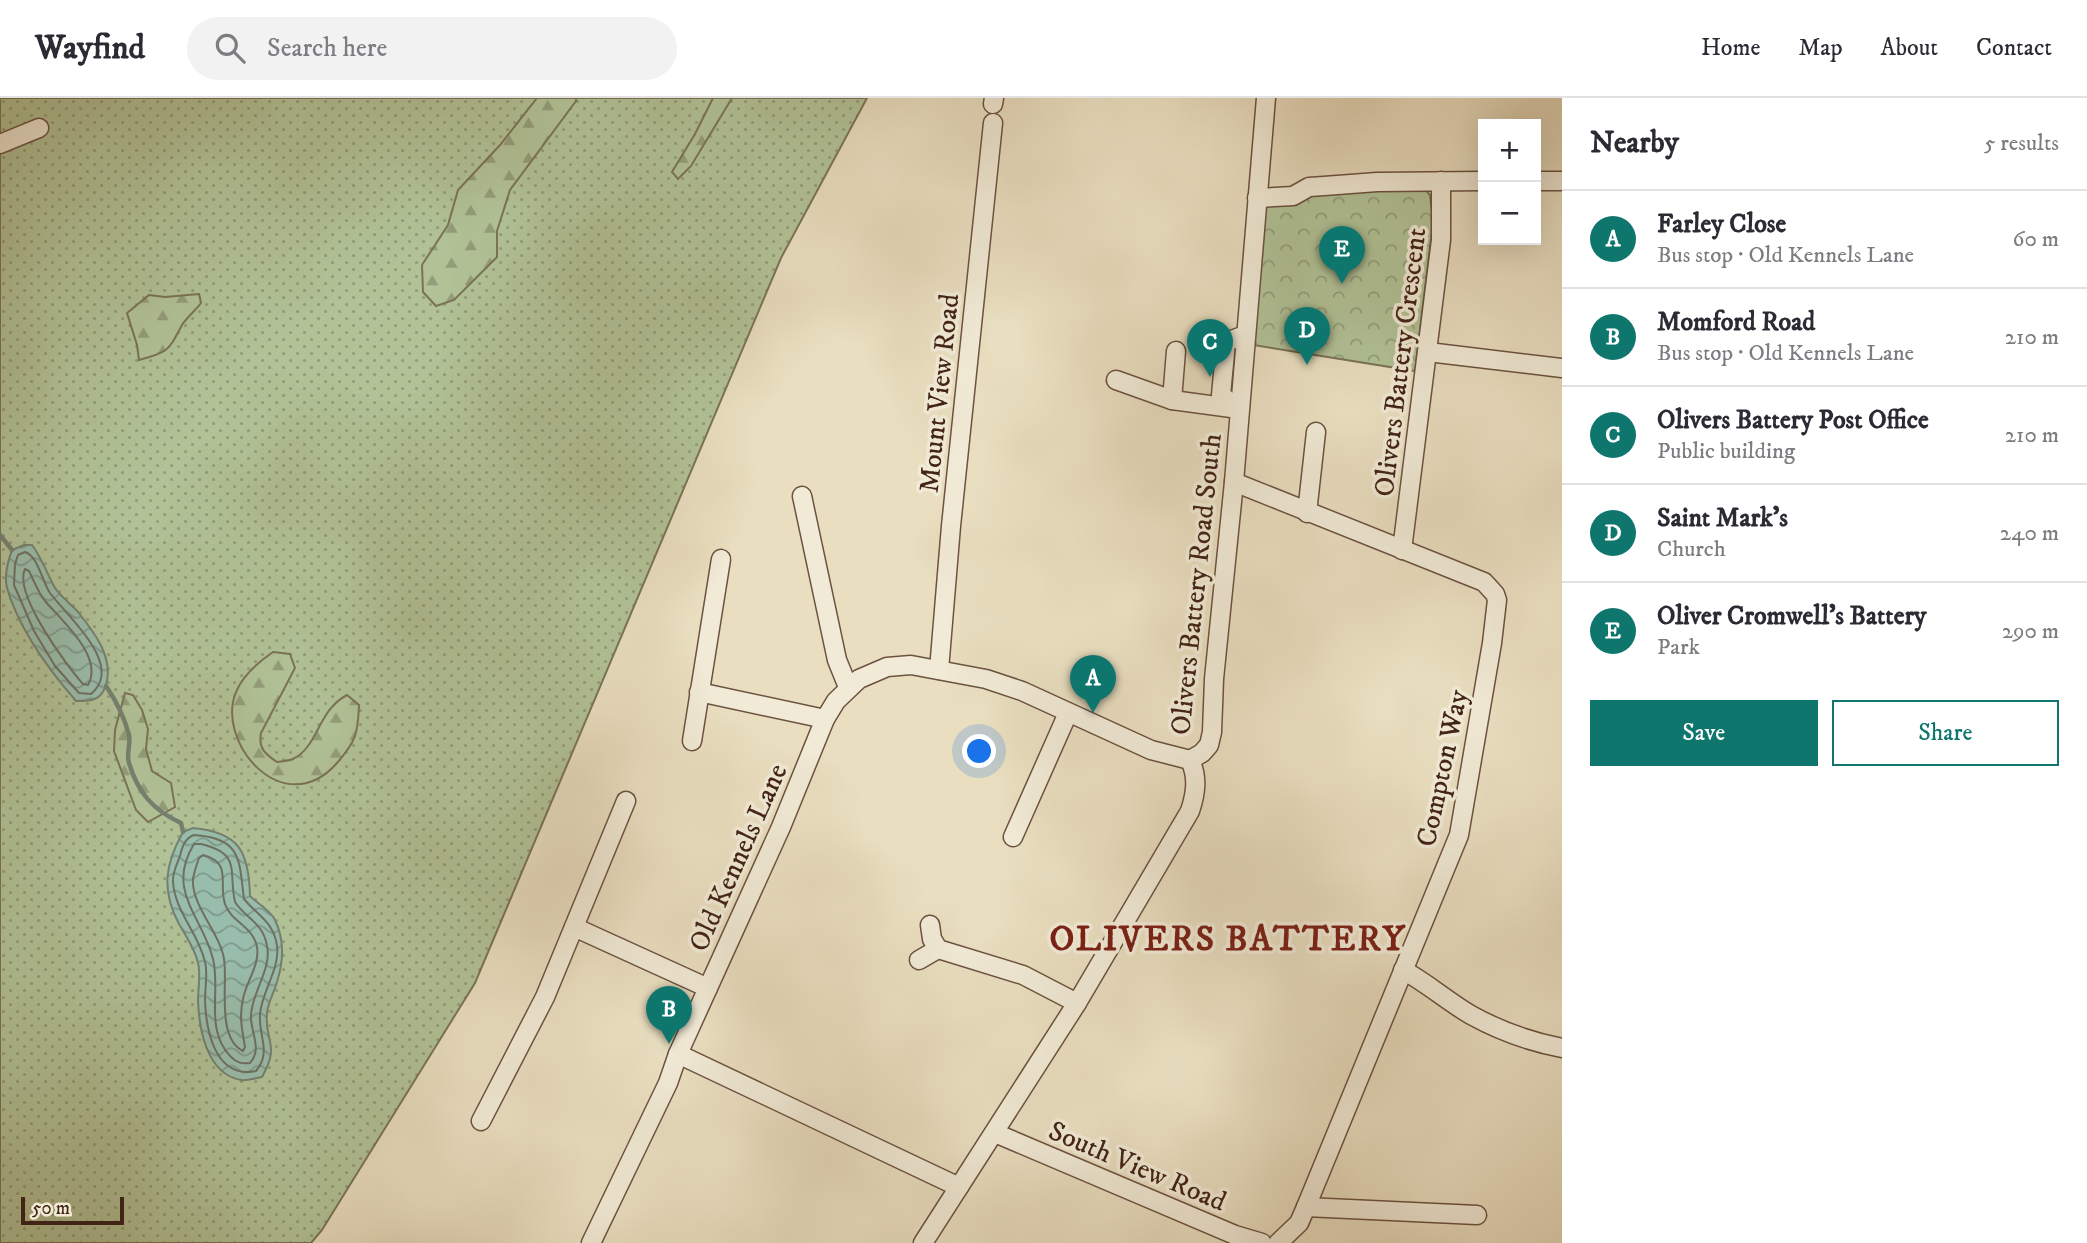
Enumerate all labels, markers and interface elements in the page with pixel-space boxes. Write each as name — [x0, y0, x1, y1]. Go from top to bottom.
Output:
search box — [187, 17, 677, 80]
text: Wayfind — [35, 28, 145, 69]
icon: search — [211, 29, 249, 67]
text: Search here — [267, 32, 387, 65]
text: Home — [1701, 33, 1760, 63]
text: Map — [1798, 33, 1843, 63]
text: About — [1881, 33, 1938, 63]
text: Contact — [1976, 33, 2052, 63]
map controls — [1478, 119, 1541, 245]
button: + — [1478, 119, 1541, 182]
text: Nearby — [1590, 125, 1679, 162]
text: 5 results — [1984, 129, 2059, 158]
button: − — [1478, 182, 1541, 245]
text: Farley Close — [1657, 208, 1786, 241]
text: A — [1606, 225, 1620, 254]
text: 60 m — [2012, 225, 2059, 254]
pin: E — [1319, 226, 1365, 284]
street label: Olivers Battery Crescent — [1367, 226, 1434, 499]
text: Bus stop · Old Kennels Lane — [1657, 241, 1914, 270]
street label: Mount View Road — [912, 292, 967, 494]
text: Momford Road — [1657, 306, 1815, 339]
pin: D — [1284, 307, 1330, 365]
pin: C — [1187, 319, 1233, 377]
text: B — [1606, 323, 1620, 352]
text: 210 m — [2005, 323, 2059, 352]
text: Bus stop · Old Kennels Lane — [1657, 339, 1914, 368]
text: Olivers Battery Post Office — [1657, 404, 1929, 437]
text: C — [1605, 421, 1621, 450]
text: 210 m — [2005, 421, 2059, 450]
street label: Olivers Battery Road South — [1163, 431, 1230, 737]
text: Public building — [1657, 437, 1795, 466]
text: Saint Mark's — [1657, 502, 1788, 535]
text: D — [1604, 519, 1622, 548]
text: 240 m — [2000, 519, 2059, 548]
text: Church — [1657, 535, 1726, 564]
text: Oliver Cromwell's Battery — [1657, 600, 1926, 633]
text: E — [1605, 617, 1621, 646]
text: 290 m — [2002, 617, 2059, 646]
text: Park — [1657, 633, 1700, 662]
pin: A — [1070, 655, 1116, 713]
street label: Compton Way — [1409, 686, 1476, 850]
button: Save — [1590, 700, 1818, 766]
button: Share — [1832, 700, 2059, 766]
your location — [962, 734, 996, 768]
street label: Old Kennels Lane — [681, 758, 795, 957]
district label: OLIVERS BATTERY — [1049, 918, 1407, 962]
pin: B — [646, 986, 692, 1044]
street label: South View Road — [1043, 1113, 1232, 1220]
scale bar — [21, 1194, 124, 1226]
text: 50 m — [32, 1197, 70, 1220]

